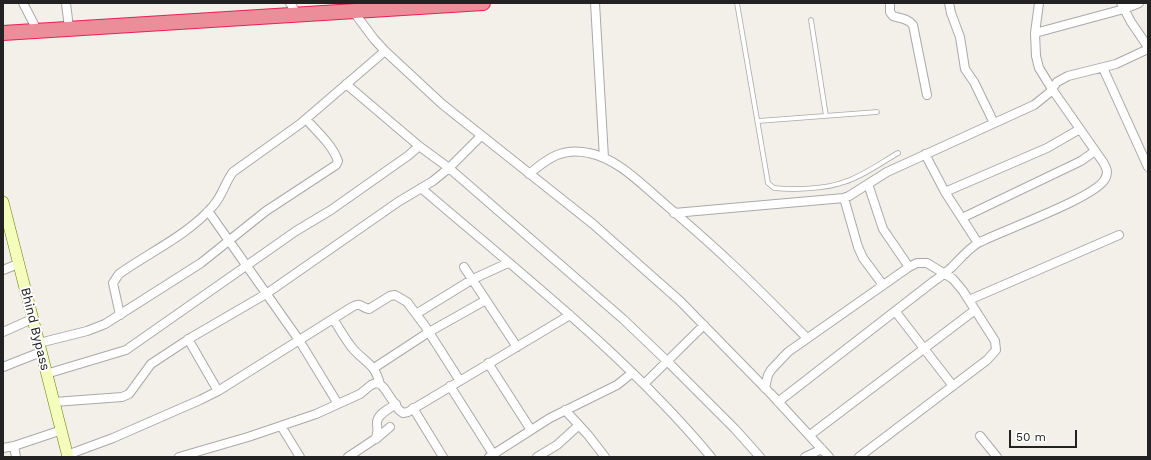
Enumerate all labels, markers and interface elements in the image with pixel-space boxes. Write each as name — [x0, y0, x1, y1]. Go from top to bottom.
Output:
street label: Bhind Bypass — [17, 286, 53, 372]
scale bar — [1011, 422, 1079, 448]
text: 50 m — [1016, 430, 1046, 444]

